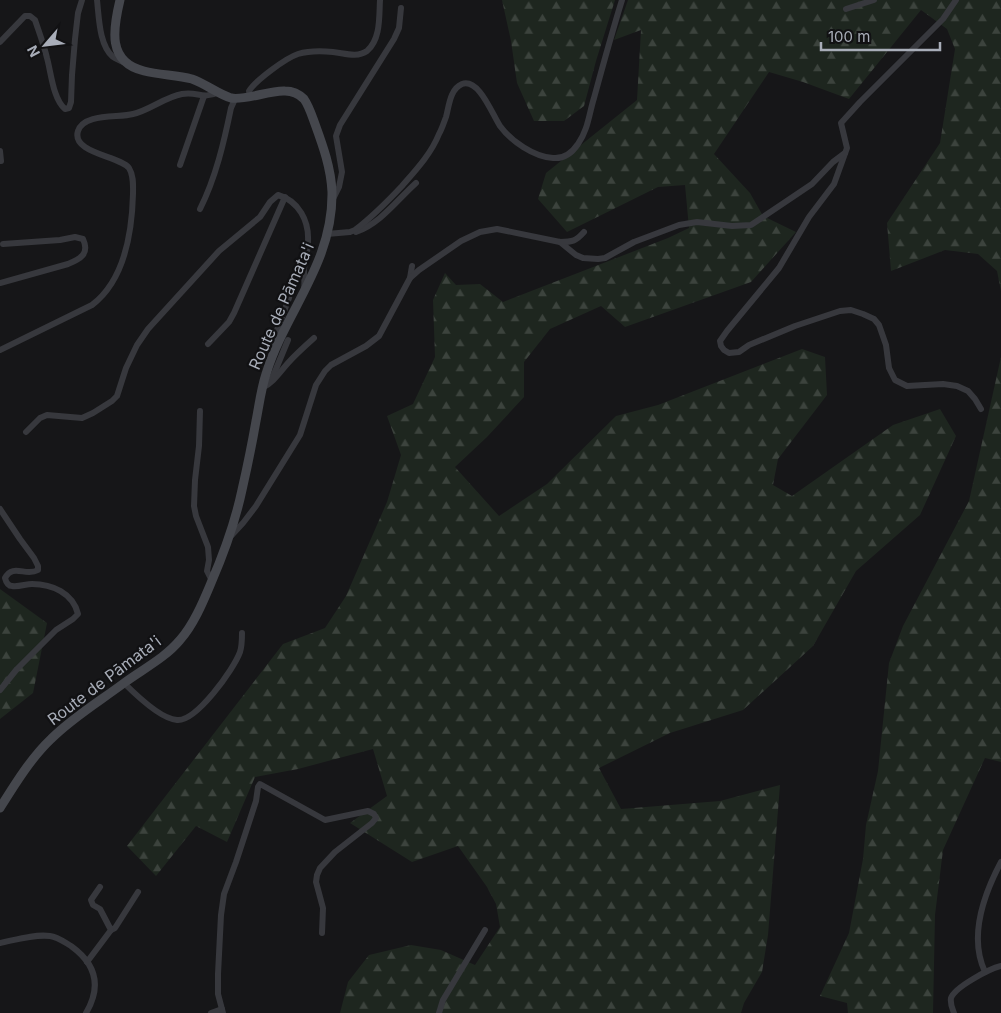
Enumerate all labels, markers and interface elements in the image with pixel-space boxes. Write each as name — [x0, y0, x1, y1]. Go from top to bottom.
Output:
north arrow — [20, 20, 70, 70]
scale bar — [821, 20, 940, 52]
text: 100 m — [828, 27, 870, 46]
text: N — [23, 43, 43, 60]
street label: Route de Pāmata'i — [244, 239, 318, 373]
street label: Route de Pāmata'i — [43, 631, 165, 729]

